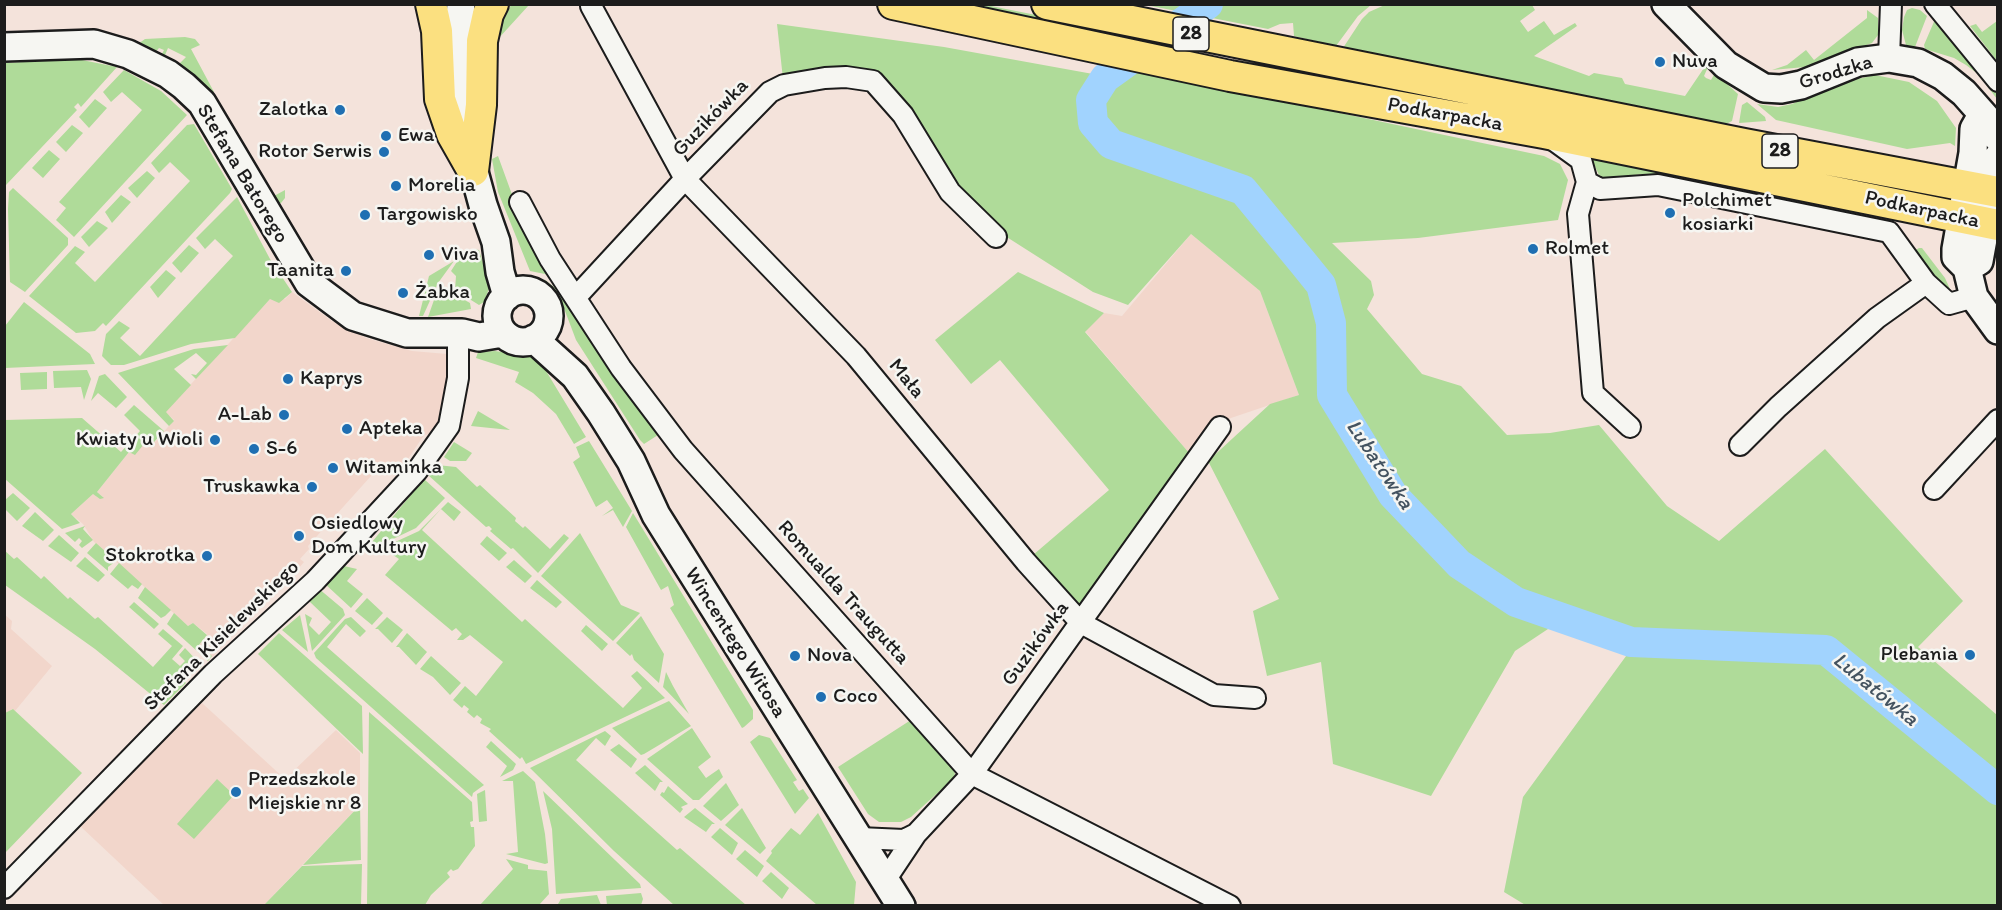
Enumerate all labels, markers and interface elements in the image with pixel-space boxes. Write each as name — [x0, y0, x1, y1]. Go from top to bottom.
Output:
road number: 28 — [1173, 17, 1209, 51]
place label: Nuva — [1672, 49, 1718, 75]
street label: Grodzka — [1796, 50, 1876, 96]
marker: Nuva — [1653, 55, 1667, 69]
street label: Guzikówka — [668, 74, 754, 162]
street label: Podkarpacka — [1385, 92, 1505, 138]
place label: Zalotka — [259, 97, 328, 123]
street label: Stefana Batorego — [191, 100, 293, 248]
marker: Zalotka — [333, 103, 347, 117]
place label: Ewa — [398, 123, 434, 149]
marker: Ewa — [379, 129, 393, 143]
road number: 28 — [1762, 134, 1798, 168]
place label: Rotor Serwis — [258, 139, 372, 165]
marker: Rotor Serwis — [377, 145, 391, 159]
place label: Morelia — [408, 173, 476, 199]
marker: Morelia — [389, 179, 403, 193]
street label: Podkarpacka — [1862, 186, 1982, 234]
place label: Polchimet kosiarki — [1682, 188, 1772, 238]
place label: Targowisko — [377, 202, 478, 228]
marker: Polchimet kosiarki — [1663, 206, 1677, 220]
marker: Targowisko — [358, 208, 372, 222]
place label: Rolmet — [1545, 236, 1609, 262]
place label: Viva — [441, 242, 479, 268]
marker: Rolmet — [1526, 242, 1540, 256]
marker: Viva — [422, 248, 436, 262]
place label: Taanita — [267, 258, 334, 284]
marker: Taanita — [339, 264, 353, 278]
place label: Żabka — [415, 280, 470, 306]
marker: Żabka — [396, 286, 410, 300]
street label: Mała — [882, 354, 930, 404]
place label: Kaprys — [300, 366, 363, 392]
marker: Kaprys — [281, 372, 295, 386]
place label: A-Lab — [218, 402, 272, 428]
marker: A-Lab — [277, 408, 291, 422]
water label: Lubatówka — [1339, 415, 1419, 515]
place label: Apteka — [359, 416, 423, 442]
marker: Apteka — [340, 422, 354, 436]
place label: Kwiaty u Wioli — [76, 427, 203, 453]
marker: Kwiaty u Wioli — [208, 433, 222, 447]
place label: S-6 — [266, 436, 297, 462]
marker: S-6 — [247, 442, 261, 456]
place label: Witaminka — [345, 455, 443, 481]
marker: Witaminka — [326, 461, 340, 475]
place label: Truskawka — [203, 474, 300, 500]
marker: Truskawka — [305, 480, 319, 494]
place label: Osiedlowy Dom Kultury — [311, 511, 426, 561]
street label: Romualda Traugutta — [772, 516, 914, 670]
marker: Osiedlowy Dom Kultury — [292, 529, 306, 543]
place label: Stokrotka — [105, 543, 195, 569]
marker: Stokrotka — [200, 549, 214, 563]
street label: Stefana Kisielewskiego — [139, 555, 305, 717]
street label: Wincentego Witosa — [678, 563, 792, 723]
street label: Guzikówka — [997, 597, 1075, 691]
place label: Plebania — [1881, 642, 1958, 668]
place label: Nova — [807, 643, 852, 669]
water label: Lubatówka — [1827, 647, 1923, 733]
marker: Plebania — [1963, 648, 1977, 662]
marker: Nova — [788, 649, 802, 663]
place label: Coco — [833, 684, 878, 710]
marker: Coco — [814, 690, 828, 704]
place label: Przedszkole Miejskie nr 8 — [248, 767, 361, 817]
marker: Przedszkole Miejskie nr 8 — [229, 785, 243, 799]

